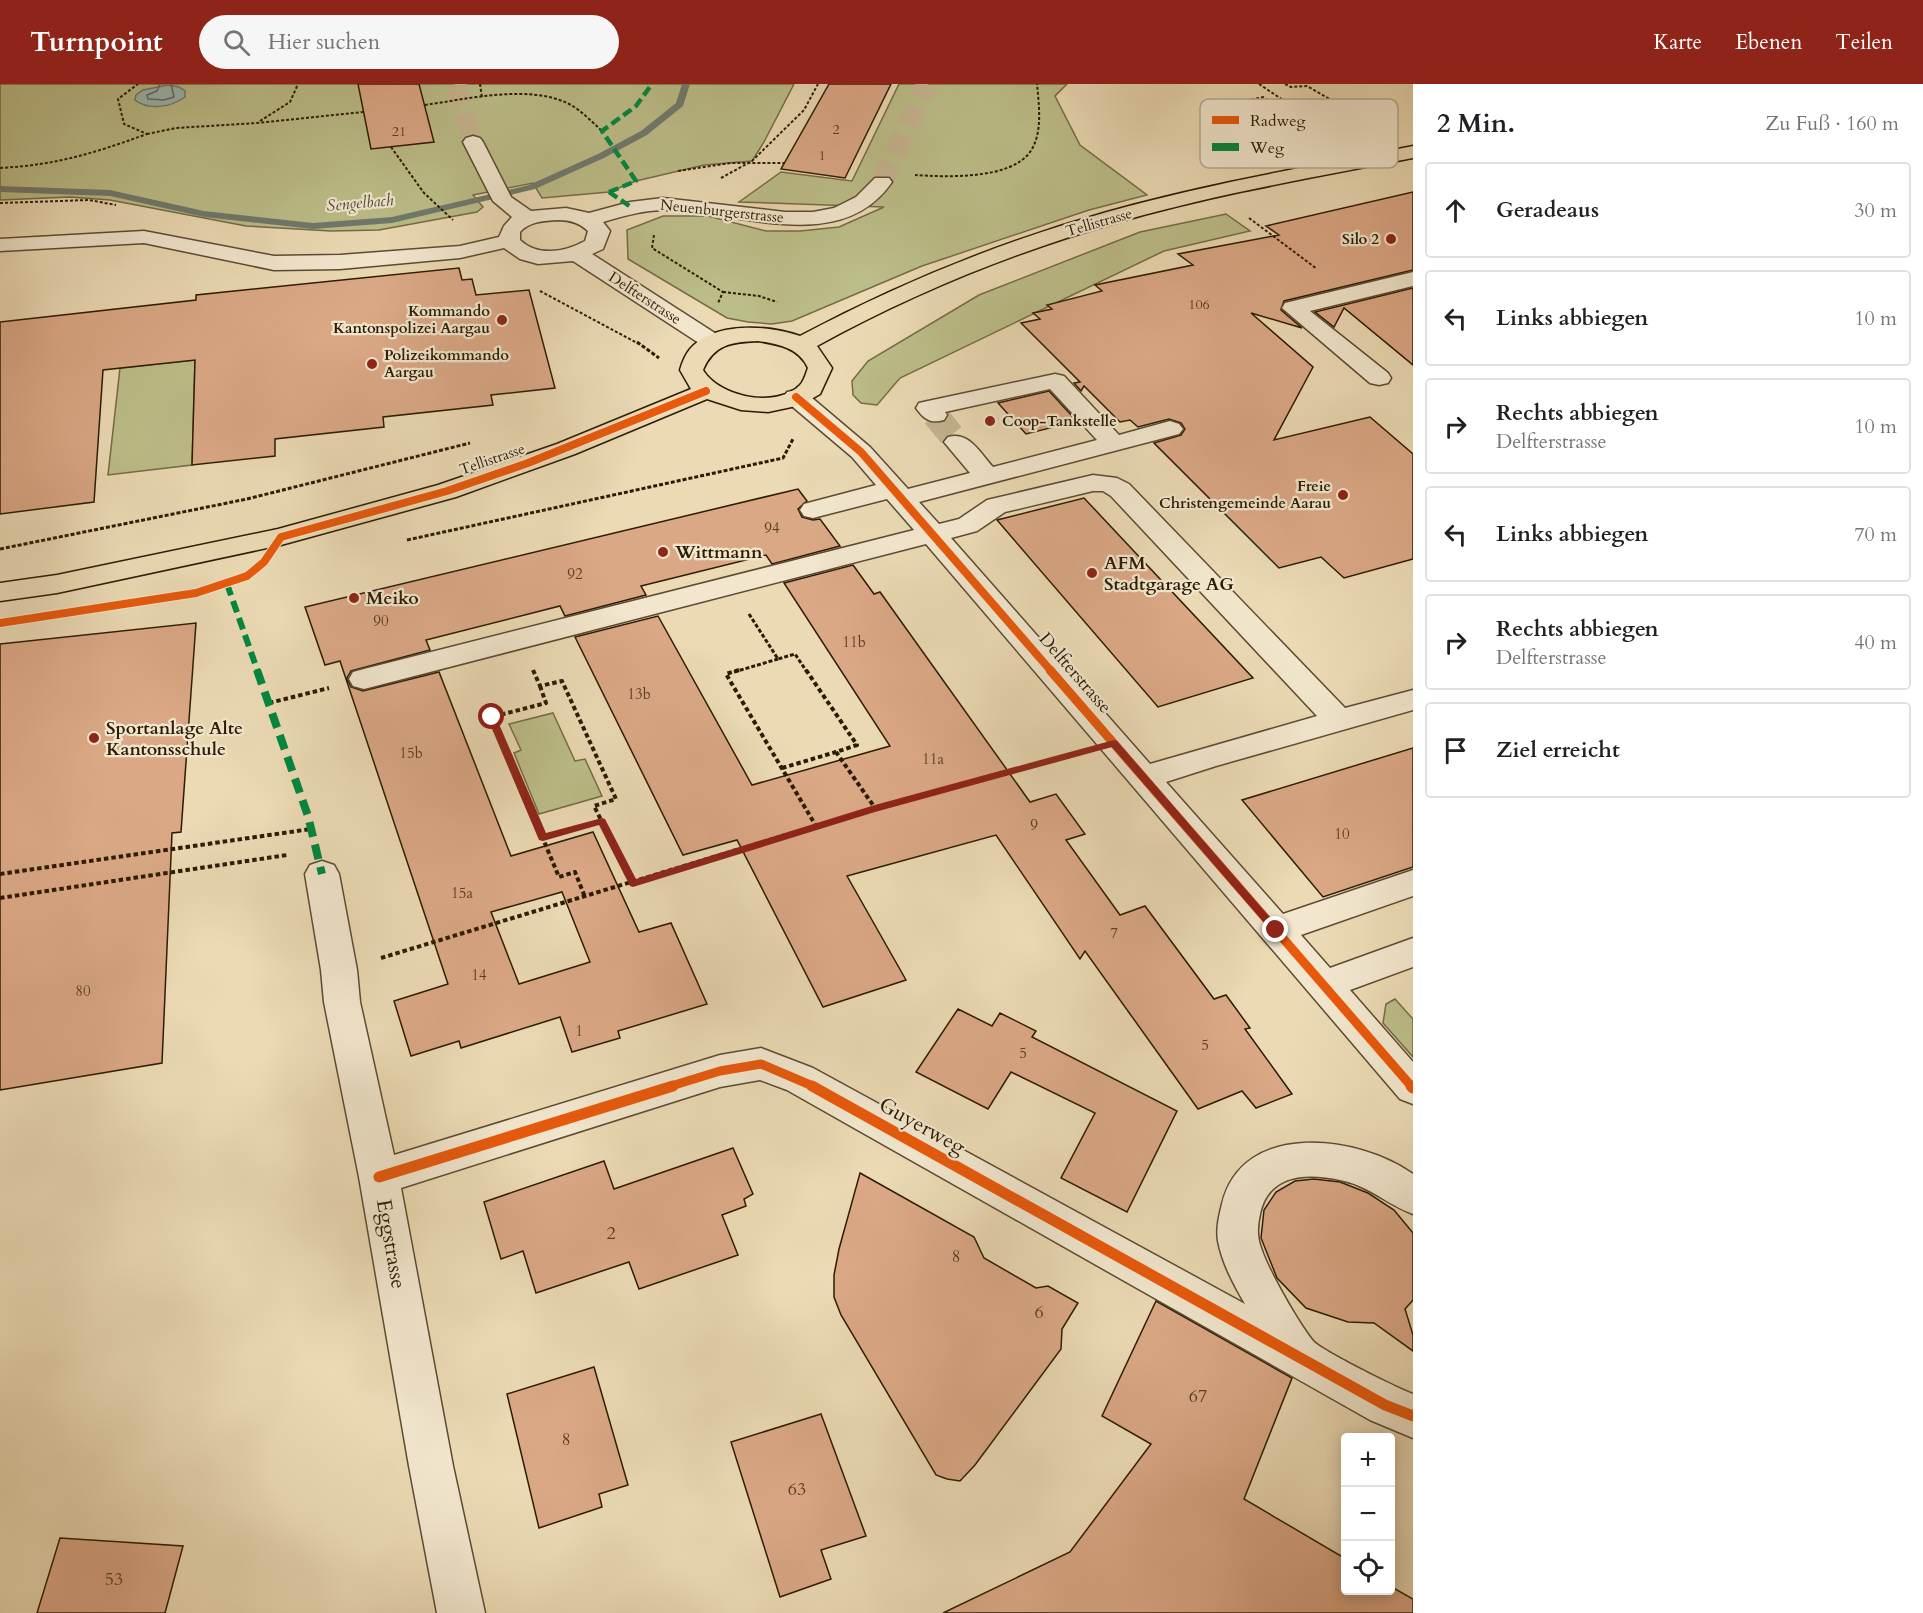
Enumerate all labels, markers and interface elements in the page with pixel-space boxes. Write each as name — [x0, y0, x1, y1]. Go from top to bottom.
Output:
search box — [199, 15, 619, 69]
text: Turnpoint — [30, 23, 163, 61]
icon: search — [220, 26, 253, 59]
text: Hier suchen — [268, 27, 380, 57]
text: Karte — [1654, 28, 1702, 57]
text: Ebenen — [1735, 28, 1802, 57]
text: Teilen — [1835, 28, 1893, 57]
legend — [1200, 99, 1398, 168]
text: 2 Min. — [1437, 106, 1515, 141]
text: Radweg — [1250, 110, 1306, 132]
text: Zu Fuß · 160 m — [1765, 110, 1899, 137]
house number: 2 — [832, 120, 840, 139]
house number: 21 — [392, 122, 406, 141]
text: Weg — [1249, 137, 1284, 159]
house number: 1 — [818, 146, 826, 165]
water label: Sengelbach — [326, 189, 395, 217]
icon: ahead — [1439, 194, 1472, 227]
street label: Neuenburgerstrasse — [659, 195, 785, 227]
text: Geradeaus — [1496, 195, 1599, 225]
text: 30 m — [1854, 197, 1897, 224]
street label: Tellistrasse — [1063, 203, 1135, 241]
place label: Silo 2 — [1342, 229, 1379, 249]
marker: Silo 2 — [1384, 232, 1398, 246]
street label: Delfterstrasse — [605, 267, 685, 329]
house number: 106 — [1188, 295, 1210, 314]
place label: Kommando Kantonspolizei Aargau — [333, 301, 490, 338]
icon: left — [1439, 302, 1472, 335]
text: Links abbiegen — [1496, 303, 1648, 333]
text: 10 m — [1854, 305, 1897, 332]
marker: Kommando Kantonspolizei Aargau — [495, 313, 509, 327]
place label: Polizeikommando Aargau — [384, 345, 509, 382]
marker: Polizeikommando Aargau — [365, 357, 379, 371]
text: Rechts abbiegen — [1496, 398, 1659, 428]
icon: right — [1439, 410, 1472, 443]
place label: Coop-Tankstelle — [1002, 411, 1117, 431]
text: 10 m — [1854, 413, 1897, 440]
marker: Coop-Tankstelle — [983, 414, 997, 428]
text: Delfterstrasse — [1496, 428, 1607, 455]
street label: Tellistrasse — [456, 438, 528, 480]
place label: Freie Christengemeinde Aarau — [1159, 476, 1331, 513]
marker: Freie Christengemeinde Aarau — [1336, 488, 1350, 502]
house number: 94 — [764, 518, 780, 538]
icon: left — [1439, 518, 1472, 551]
text: Links abbiegen — [1496, 519, 1648, 549]
text: 70 m — [1854, 521, 1897, 548]
place label: Wittmann — [674, 540, 763, 565]
marker: Wittmann — [656, 545, 670, 559]
place label: AFM Stadtgarage AG — [1104, 551, 1234, 597]
house number: 92 — [567, 564, 583, 584]
marker: AFM Stadtgarage AG — [1085, 566, 1099, 580]
place label: Meiko — [366, 586, 419, 611]
marker: Meiko — [347, 591, 361, 605]
house number: 90 — [373, 611, 389, 631]
text: Rechts abbiegen — [1496, 614, 1659, 644]
icon: right — [1439, 626, 1472, 659]
street label: Delfterstrasse — [1033, 627, 1117, 719]
text: 40 m — [1854, 629, 1897, 656]
house number: 11b — [842, 632, 866, 652]
text: Delfterstrasse — [1496, 644, 1607, 671]
house number: 13b — [627, 684, 651, 704]
route start — [478, 703, 504, 729]
place label: Sportanlage Alte Kantonsschule — [106, 716, 243, 762]
marker: Sportanlage Alte Kantonsschule — [87, 731, 101, 745]
icon: arrive — [1439, 734, 1472, 767]
text: Ziel erreicht — [1496, 735, 1620, 765]
house number: 15b — [399, 743, 423, 763]
house number: 11a — [922, 749, 944, 769]
house number: 9 — [1030, 815, 1038, 835]
house number: 10 — [1334, 824, 1350, 844]
house number: 15a — [451, 883, 473, 903]
route end — [1262, 916, 1288, 942]
house number: 7 — [1110, 923, 1118, 943]
house number: 14 — [471, 965, 487, 985]
house number: 80 — [75, 981, 91, 1001]
house number: 1 — [575, 1021, 583, 1041]
house number: 5 — [1201, 1035, 1209, 1055]
house number: 5 — [1019, 1043, 1027, 1063]
street label: Guyerweg — [874, 1090, 971, 1162]
street label: Eggstrasse — [369, 1197, 413, 1291]
house number: 2 — [606, 1221, 616, 1246]
house number: 8 — [951, 1244, 961, 1269]
house number: 6 — [1034, 1300, 1044, 1325]
house number: 67 — [1189, 1384, 1207, 1409]
house number: 8 — [561, 1427, 571, 1452]
map controls — [1341, 1433, 1395, 1595]
button: + — [1341, 1433, 1395, 1487]
house number: 63 — [788, 1477, 806, 1502]
button: − — [1341, 1487, 1395, 1541]
button: locate — [1341, 1541, 1395, 1595]
house number: 53 — [105, 1567, 123, 1592]

